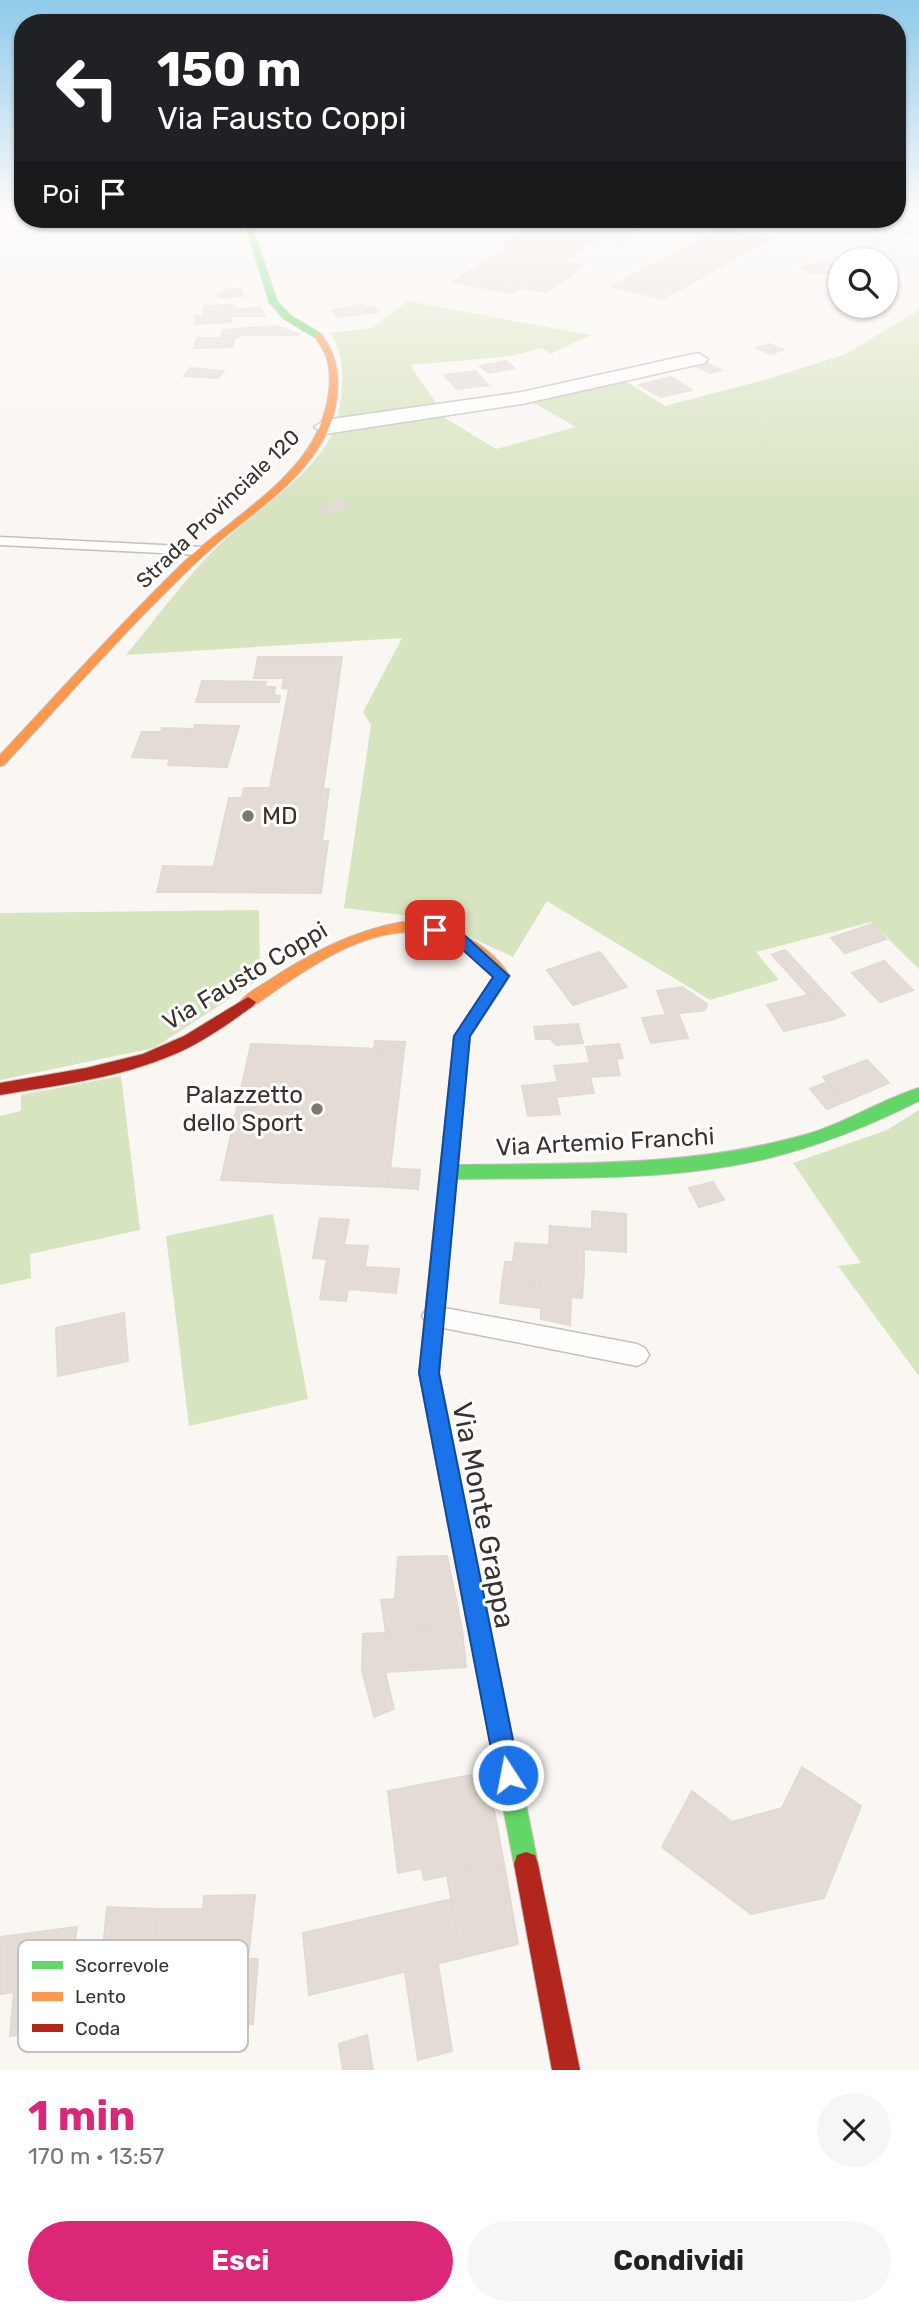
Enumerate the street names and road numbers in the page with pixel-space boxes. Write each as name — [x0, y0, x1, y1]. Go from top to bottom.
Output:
street label: Strada Provinciale 120 — [131, 424, 304, 593]
street label: Via Fausto Coppi — [158, 916, 332, 1036]
street label: Via Artemio Franchi — [495, 1122, 715, 1162]
street label: Via Monte Grappa — [445, 1399, 522, 1631]

